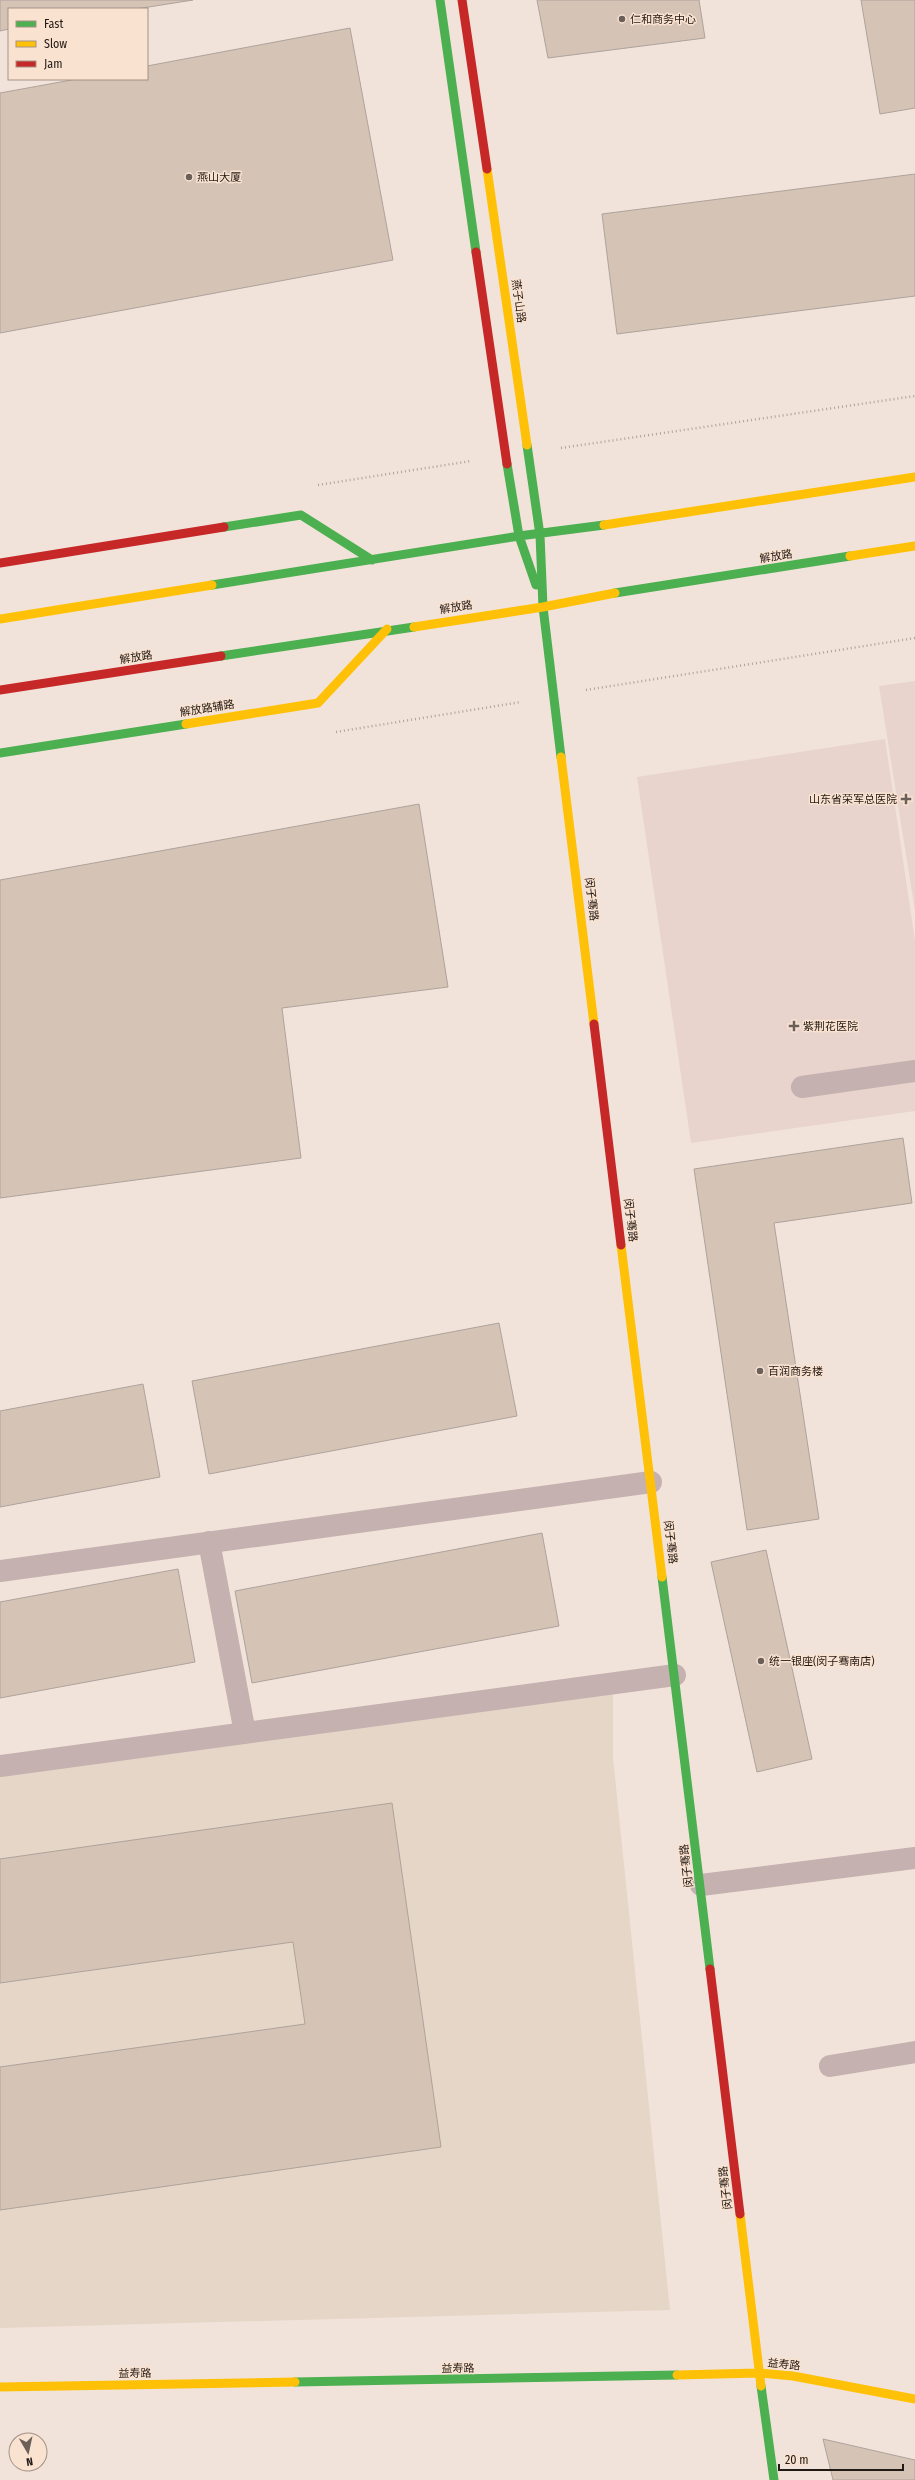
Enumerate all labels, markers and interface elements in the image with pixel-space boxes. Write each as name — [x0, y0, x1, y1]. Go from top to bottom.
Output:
legend — [8, 8, 148, 80]
place label: 仁和商务中心 — [630, 13, 696, 26]
marker: 仁和商务中心 — [617, 14, 627, 24]
text: Fast — [44, 17, 63, 31]
text: Slow — [44, 37, 67, 51]
text: Jam — [44, 57, 62, 71]
place label: 燕山大厦 — [197, 171, 241, 184]
marker: 燕山大厦 — [184, 172, 194, 182]
street label: 燕子山路 — [509, 278, 528, 324]
street label: 解放路 — [759, 547, 793, 565]
street label: 解放路 — [439, 598, 473, 616]
street label: 解放路 — [119, 648, 153, 666]
street label: 解放路辅路 — [179, 698, 235, 719]
place label: 山东省荣军总医院 — [809, 793, 897, 806]
marker: 山东省荣军总医院 — [900, 793, 912, 805]
street label: 闵子骞路 — [582, 876, 601, 922]
marker: 紫荆花医院 — [788, 1020, 800, 1032]
place label: 紫荆花医院 — [803, 1020, 858, 1033]
street label: 闵子骞路 — [621, 1197, 640, 1243]
place label: 百润商务楼 — [768, 1365, 823, 1378]
marker: 百润商务楼 — [755, 1366, 765, 1376]
street label: 闵子骞路 — [661, 1519, 680, 1565]
place label: 统一银座(闵子骞南店) — [769, 1655, 875, 1668]
marker: 统一银座(闵子骞南店) — [756, 1656, 766, 1666]
street label: 闵子骞路 — [677, 1843, 696, 1889]
street label: 闵子骞路 — [716, 2165, 735, 2211]
street label: 益寿路 — [767, 2356, 801, 2373]
street label: 益寿路 — [441, 2362, 475, 2375]
street label: 益寿路 — [118, 2367, 152, 2380]
north arrow — [8, 2432, 48, 2472]
scale bar — [779, 2446, 903, 2472]
text: 20 m — [785, 2453, 809, 2467]
text: N — [25, 2454, 34, 2468]

